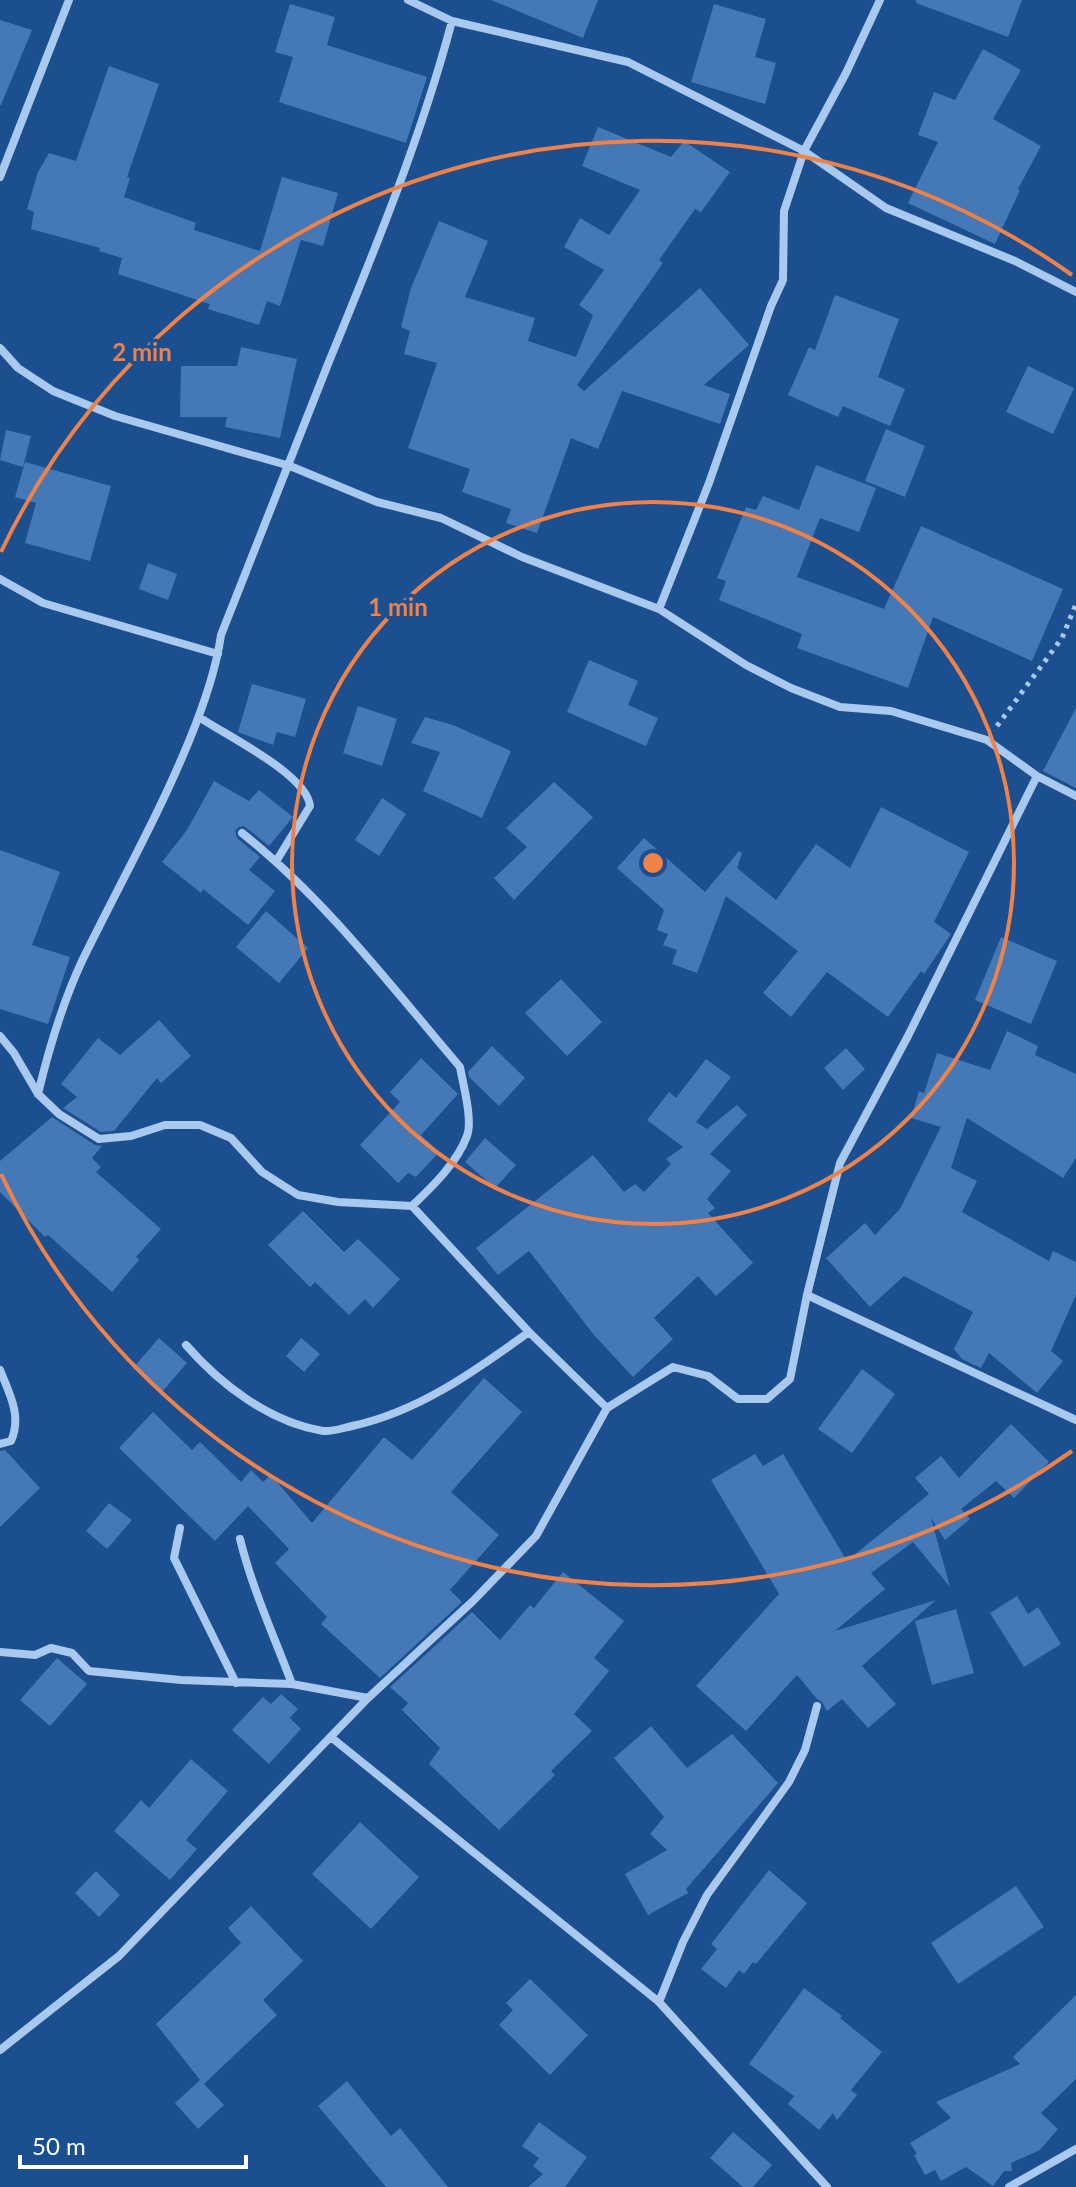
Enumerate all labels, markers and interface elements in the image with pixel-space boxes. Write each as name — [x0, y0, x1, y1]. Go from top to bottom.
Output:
text: 2 min — [112, 337, 172, 366]
text: 1 min — [368, 592, 428, 621]
centre of rings — [639, 849, 667, 877]
scale bar — [20, 2119, 246, 2169]
text: 50 m — [32, 2131, 86, 2160]

